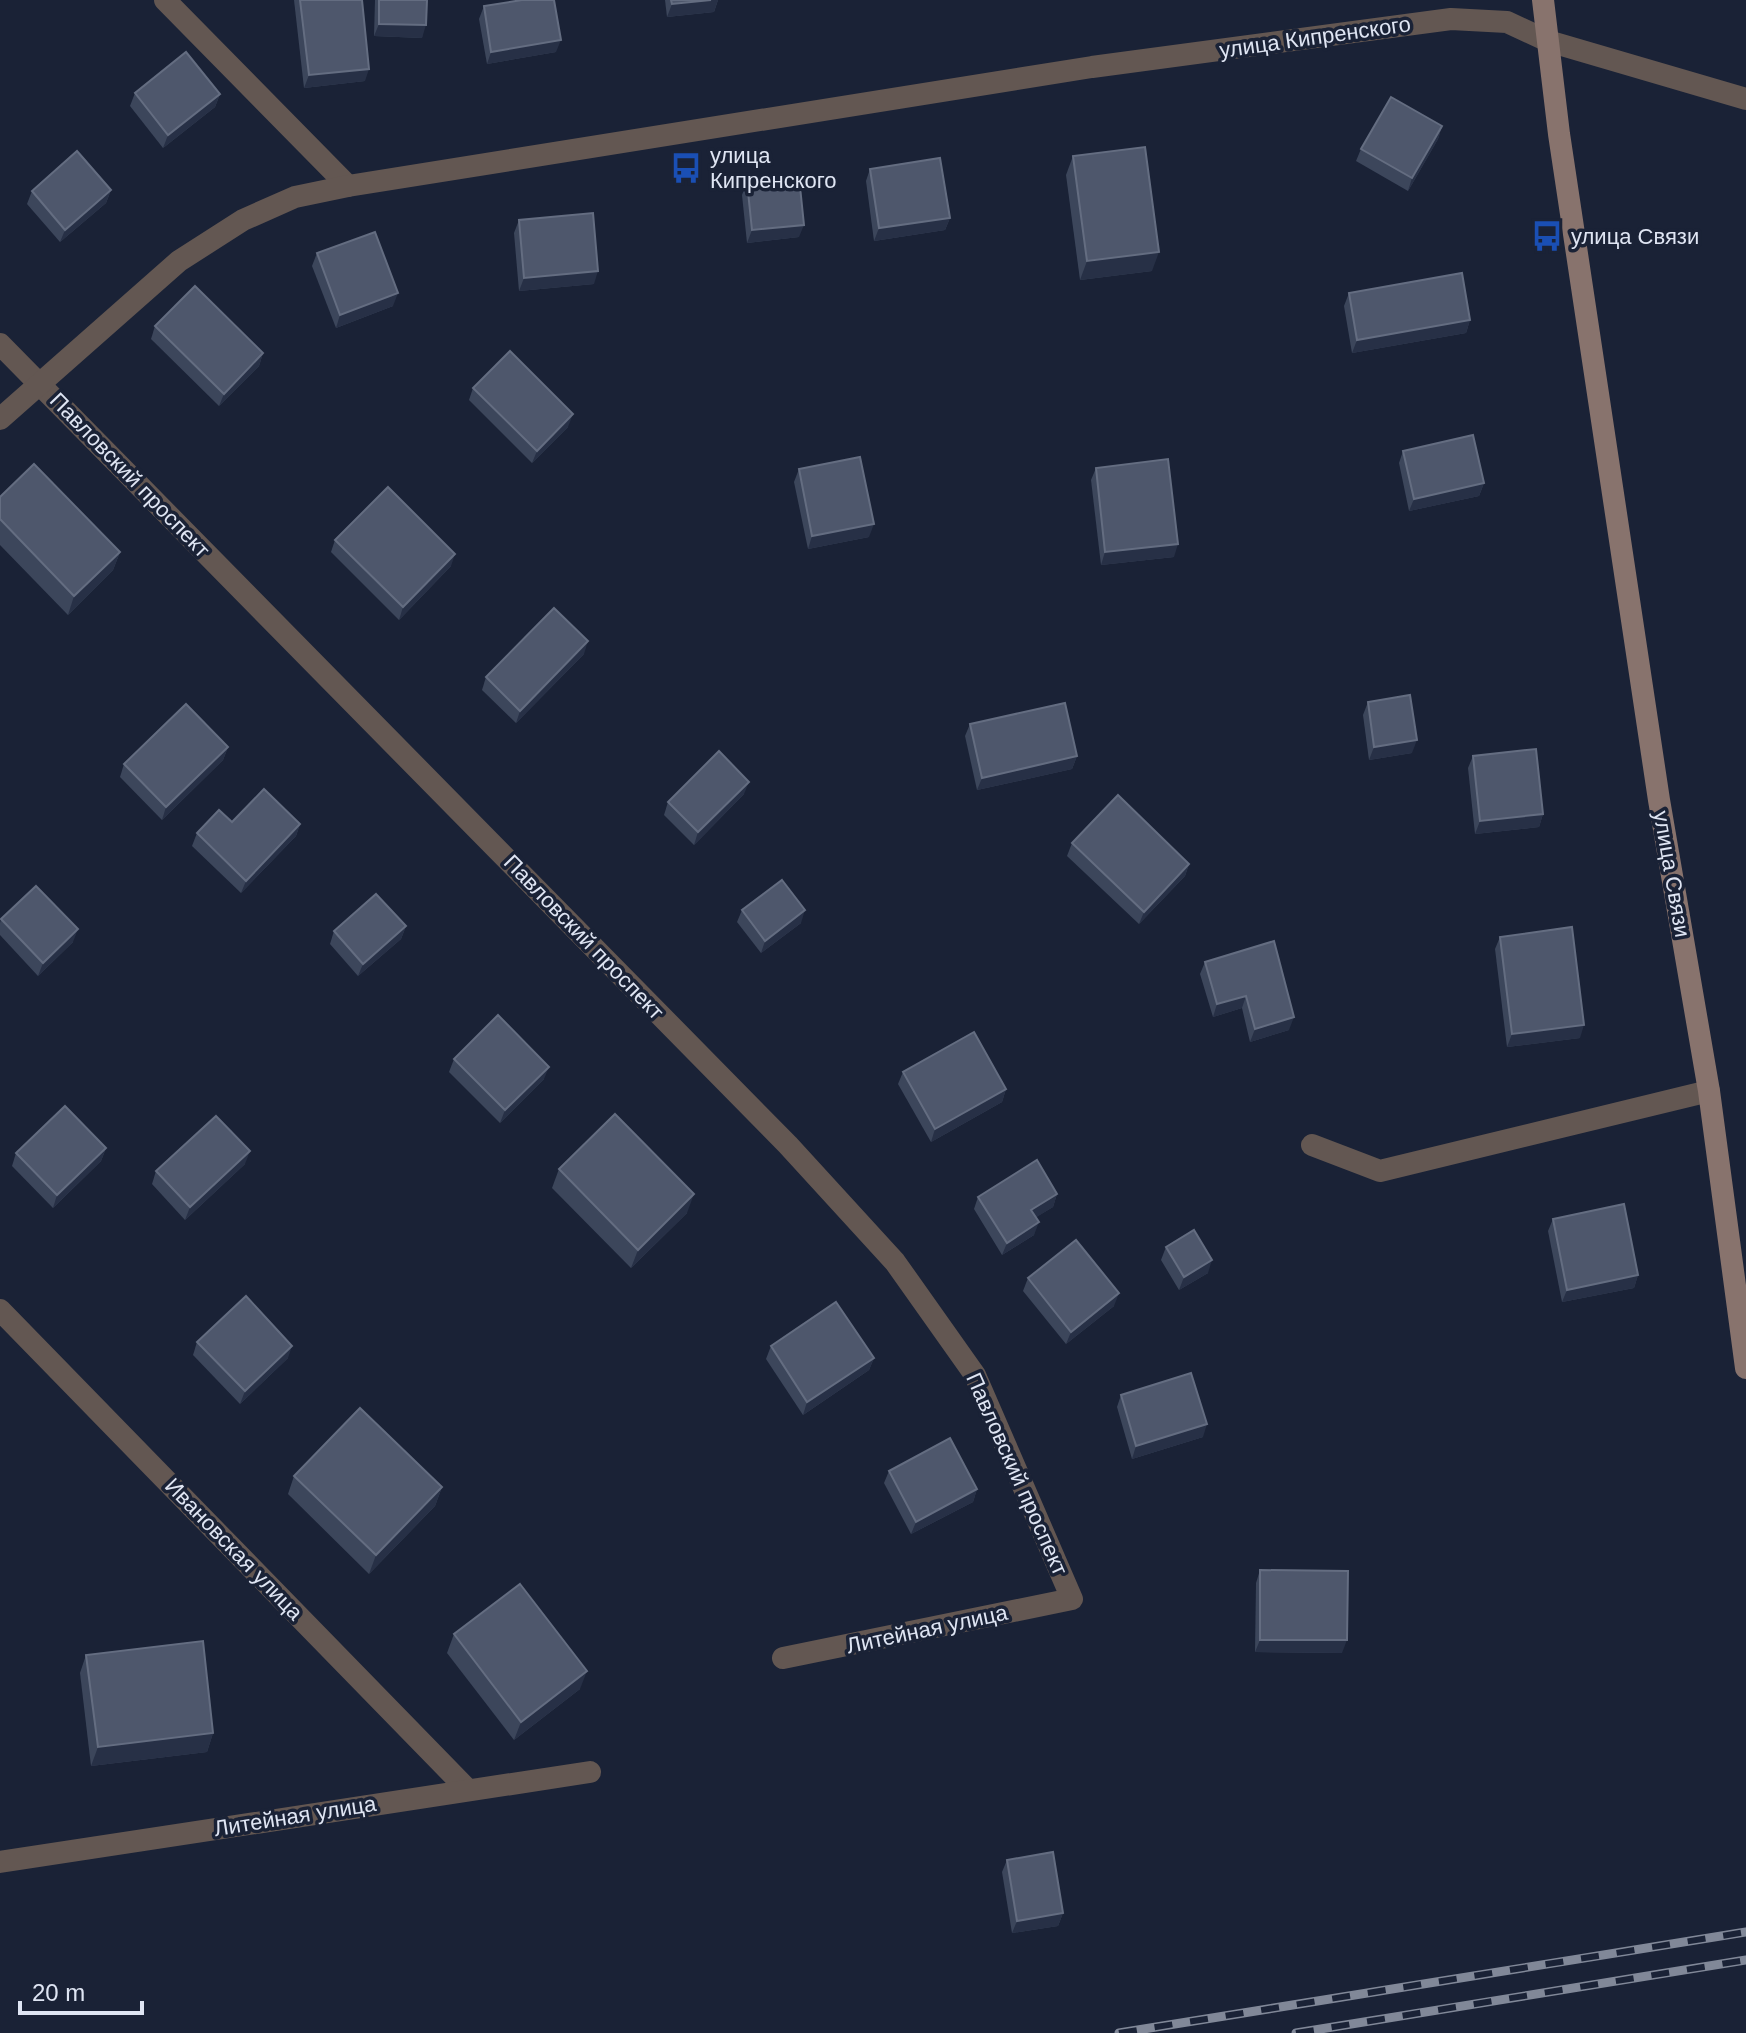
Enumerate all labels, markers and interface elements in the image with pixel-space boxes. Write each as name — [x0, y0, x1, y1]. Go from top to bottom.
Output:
street label: улица Кипренского — [1218, 11, 1412, 63]
place label: улица Кипренского — [710, 143, 837, 193]
bus stop icon: улица Кипренского — [669, 151, 703, 185]
bus stop icon: улица Связи — [1530, 219, 1564, 253]
place label: улица Связи — [1571, 224, 1699, 249]
street label: Павловский проспект — [45, 388, 215, 562]
street label: улица Связи — [1649, 809, 1695, 939]
street label: Павловский проспект — [499, 850, 669, 1024]
street label: Павловский проспект — [961, 1369, 1073, 1579]
street label: Ивановская улица — [160, 1473, 309, 1626]
street label: Литейная улица — [844, 1600, 1011, 1658]
street label: Литейная улица — [212, 1791, 379, 1841]
scale bar — [20, 1965, 142, 2015]
text: 20 m — [32, 1979, 85, 2006]

